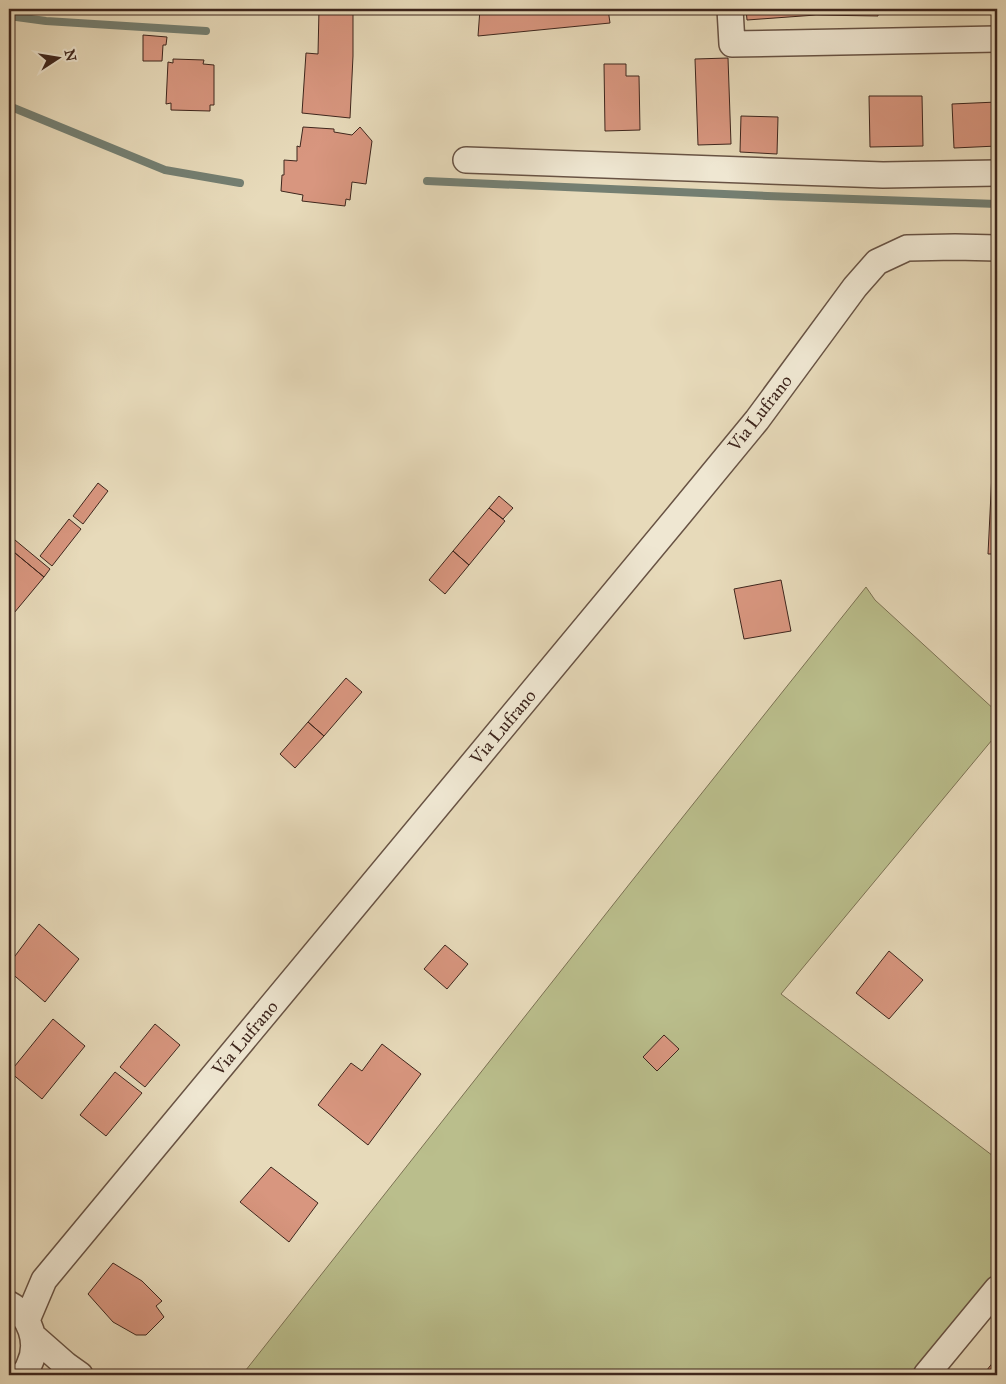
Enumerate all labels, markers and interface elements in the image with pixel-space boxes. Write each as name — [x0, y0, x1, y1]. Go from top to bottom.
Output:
north arrow — [32, 32, 82, 82]
text: N — [61, 48, 80, 63]
street label: Via Lufrano — [723, 370, 797, 456]
street label: Via Lufrano — [465, 685, 541, 770]
street label: Via Lufrano — [207, 996, 283, 1081]

